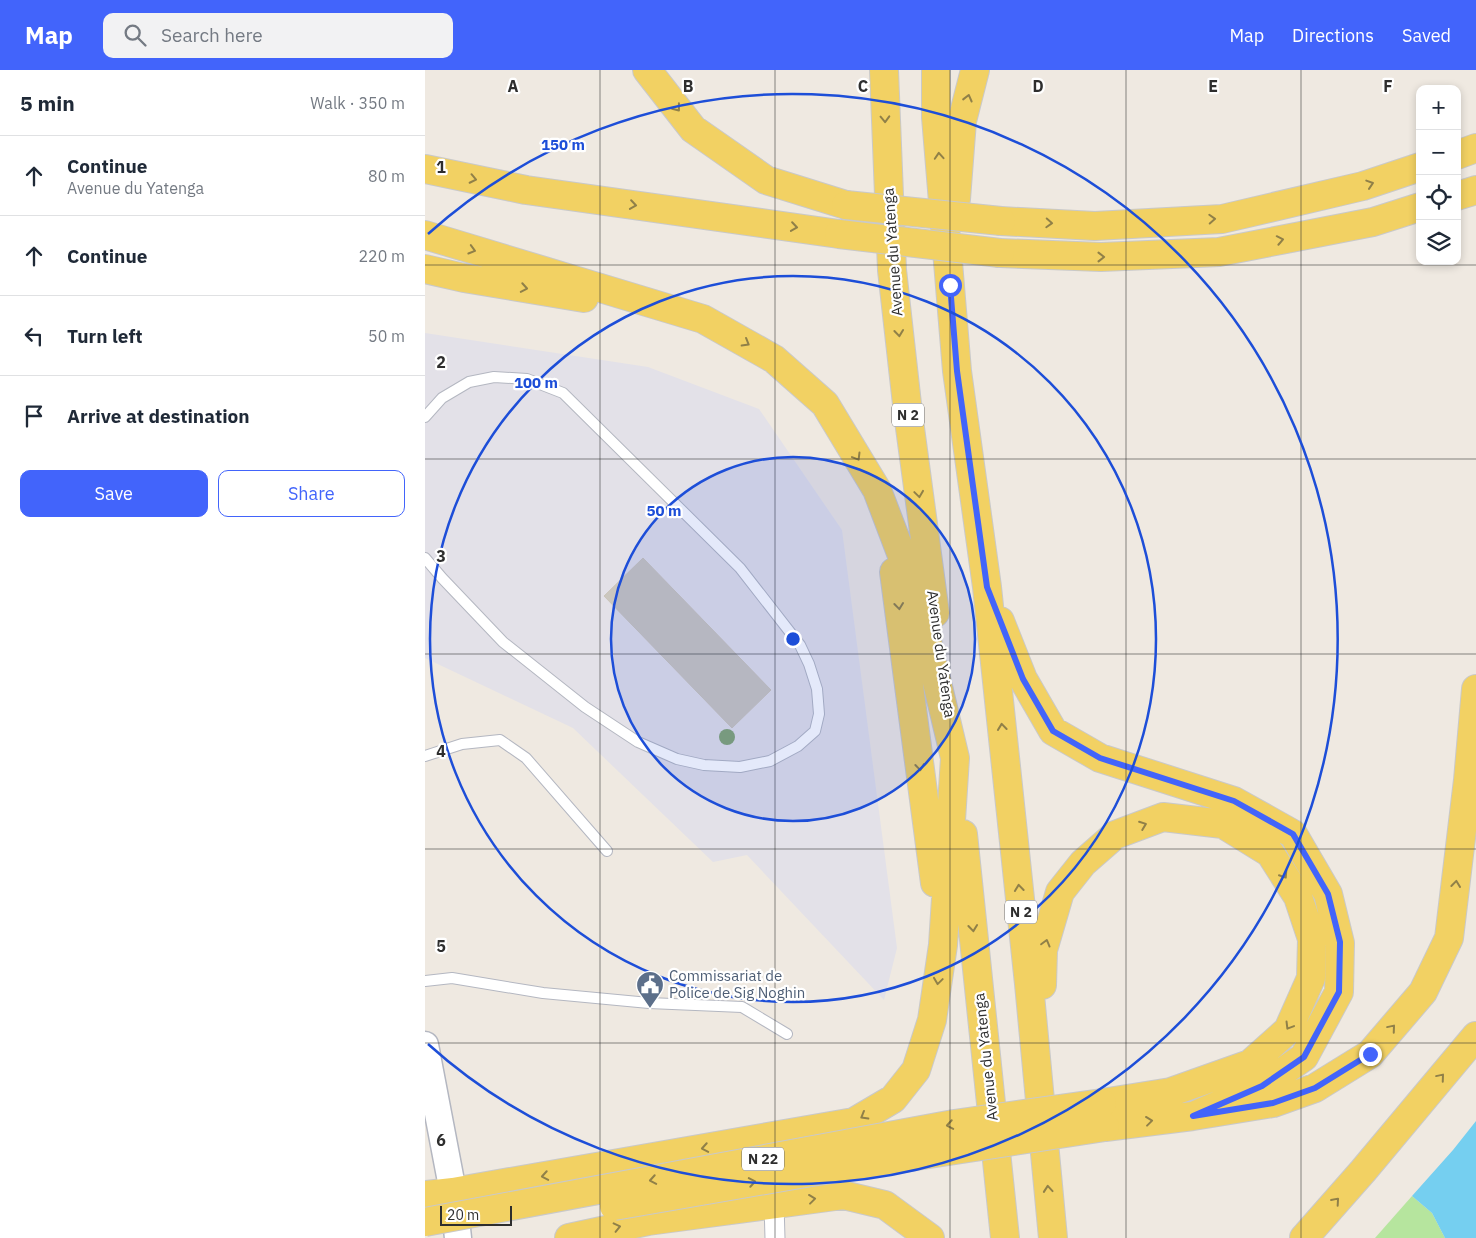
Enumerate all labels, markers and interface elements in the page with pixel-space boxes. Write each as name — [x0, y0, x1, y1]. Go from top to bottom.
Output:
search box — [103, 13, 453, 58]
text: Map — [25, 19, 73, 51]
icon: search — [121, 21, 149, 49]
text: Search here — [161, 23, 263, 47]
text: Map — [1229, 24, 1264, 47]
text: Directions — [1292, 24, 1374, 47]
text: Saved — [1402, 24, 1451, 47]
text: A — [508, 76, 519, 96]
text: B — [683, 76, 694, 96]
text: C — [858, 76, 868, 96]
text: D — [1032, 76, 1044, 96]
text: E — [1208, 76, 1218, 96]
text: F — [1383, 76, 1393, 96]
map controls — [1416, 85, 1461, 265]
button: + — [1416, 85, 1461, 130]
text: 5 min — [20, 89, 75, 117]
text: Walk · 350 m — [310, 93, 405, 113]
one-way arrow — [962, 93, 973, 102]
one-way arrow — [671, 103, 680, 112]
one-way arrow — [880, 115, 890, 123]
button: − — [1416, 130, 1461, 175]
text: 150 m — [541, 135, 585, 154]
one-way arrow — [934, 151, 945, 159]
text: Continue — [67, 154, 147, 178]
text: 1 — [436, 157, 446, 177]
icon: ahead — [20, 162, 48, 190]
text: 80 m — [368, 166, 405, 186]
one-way arrow — [468, 173, 477, 184]
button: locate — [1416, 175, 1461, 220]
text: Avenue du Yatenga — [67, 178, 204, 198]
one-way arrow — [1365, 180, 1374, 190]
street label: Avenue du Yatenga — [879, 187, 906, 317]
one-way arrow — [629, 199, 637, 210]
one-way arrow — [1208, 214, 1216, 225]
one-way arrow — [1046, 218, 1054, 229]
button: layers — [1416, 220, 1461, 265]
one-way arrow — [790, 221, 798, 232]
one-way arrow — [1275, 235, 1284, 246]
icon: ahead — [20, 242, 48, 270]
text: Continue — [67, 244, 147, 268]
one-way arrow — [467, 244, 475, 254]
text: 220 m — [358, 246, 405, 266]
one-way arrow — [1098, 252, 1105, 262]
route start — [939, 274, 962, 297]
one-way arrow — [520, 283, 529, 293]
icon: left — [20, 322, 48, 350]
text: Turn left — [67, 324, 143, 348]
text: 50 m — [368, 326, 405, 346]
one-way arrow — [893, 329, 904, 337]
one-way arrow — [740, 336, 749, 346]
text: 2 — [436, 352, 446, 372]
text: 100 m — [514, 373, 558, 392]
icon: arrive — [20, 402, 48, 430]
text: Arrive at destination — [67, 404, 250, 428]
road number: N 2 — [892, 404, 924, 426]
one-way arrow — [850, 452, 860, 461]
button: Save — [20, 470, 208, 517]
button: Share — [218, 470, 405, 517]
one-way arrow — [913, 491, 924, 499]
text: 50 m — [647, 501, 681, 520]
text: 3 — [436, 546, 446, 566]
street label: Avenue du Yatenga — [923, 589, 960, 719]
one-way arrow — [893, 602, 904, 610]
centre of rings — [784, 630, 802, 648]
one-way arrow — [997, 722, 1008, 730]
text: 4 — [436, 741, 446, 761]
one-way arrow — [914, 763, 925, 771]
one-way arrow — [1139, 820, 1147, 830]
one-way arrow — [1278, 869, 1287, 879]
one-way arrow — [1450, 879, 1460, 888]
one-way arrow — [1014, 884, 1025, 892]
road number: N 2 — [1005, 900, 1037, 924]
one-way arrow — [967, 925, 978, 933]
text: 5 — [436, 936, 446, 956]
one-way arrow — [1040, 939, 1050, 948]
place label: Commissariat de Police de Sig Noghin — [669, 966, 805, 1002]
public building icon: Commissariat de Police de Sig Noghin — [635, 970, 665, 1009]
one-way arrow — [933, 977, 944, 985]
street label: Avenue du Yatenga — [969, 992, 1002, 1122]
one-way arrow — [1285, 1020, 1295, 1029]
one-way arrow — [1386, 1025, 1395, 1034]
route end — [1359, 1043, 1382, 1066]
one-way arrow — [1436, 1074, 1445, 1083]
one-way arrow — [860, 1109, 869, 1119]
one-way arrow — [1145, 1116, 1153, 1127]
one-way arrow — [946, 1119, 955, 1129]
text: 6 — [436, 1130, 446, 1150]
one-way arrow — [701, 1142, 709, 1152]
road number: N 22 — [742, 1148, 784, 1170]
one-way arrow — [541, 1170, 549, 1180]
one-way arrow — [648, 1174, 657, 1184]
one-way arrow — [747, 1178, 756, 1188]
one-way arrow — [1043, 1185, 1054, 1193]
one-way arrow — [808, 1195, 817, 1205]
one-way arrow — [1331, 1198, 1340, 1207]
scale bar — [440, 1203, 513, 1226]
text: 20 m — [447, 1206, 479, 1224]
one-way arrow — [612, 1222, 621, 1233]

